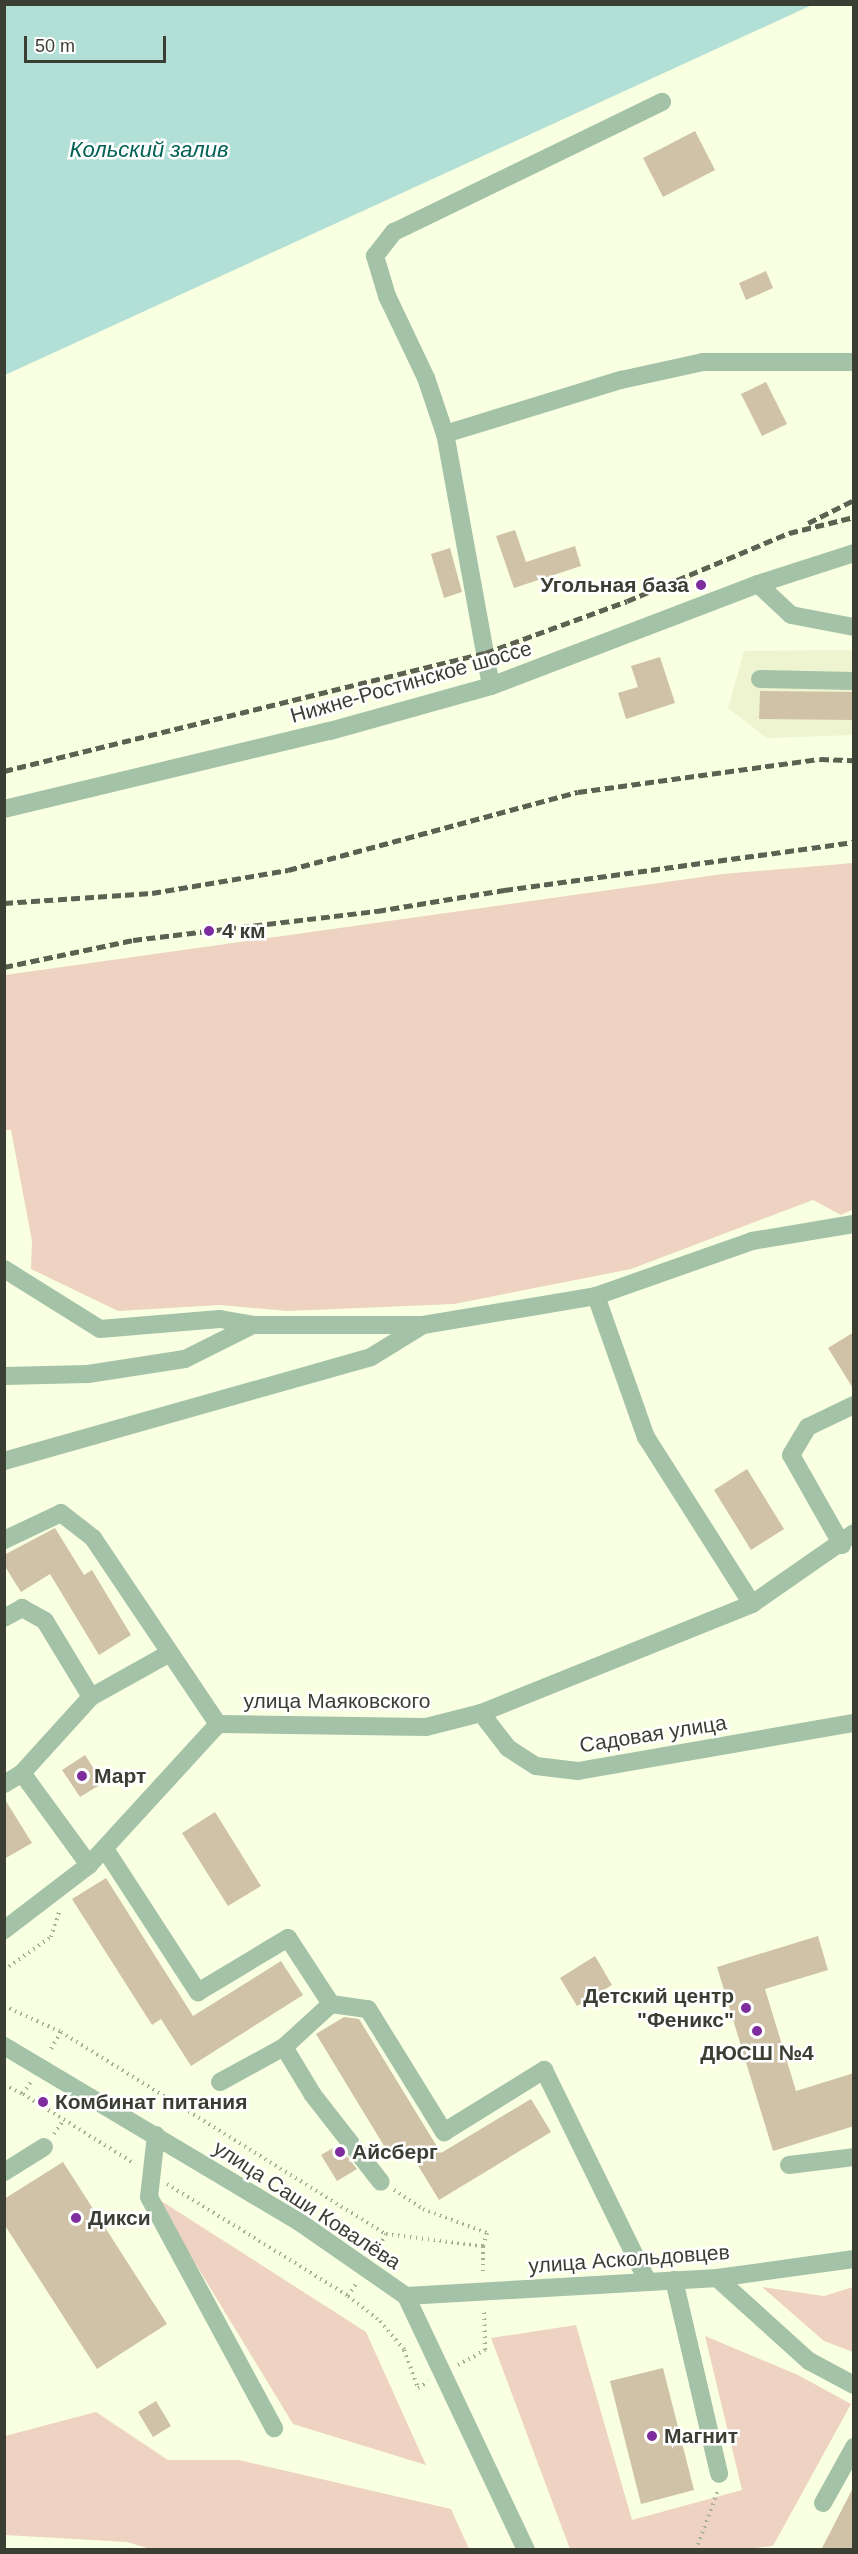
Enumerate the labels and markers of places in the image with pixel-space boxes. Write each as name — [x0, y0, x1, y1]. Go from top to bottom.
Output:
place label: Угольная база — [541, 572, 689, 598]
marker: Угольная база — [694, 578, 708, 592]
place label: 4 км — [222, 918, 266, 944]
marker: 4 км — [200, 922, 218, 940]
place label: Март — [94, 1763, 146, 1789]
marker: Март — [75, 1769, 89, 1783]
place label: Детский центр "Феникс" — [583, 1983, 734, 2033]
marker: Детский центр "Феникс" — [739, 2001, 753, 2015]
marker: ДЮСШ №4 — [750, 2024, 764, 2038]
place label: ДЮСШ №4 — [700, 2040, 814, 2066]
place label: Комбинат питания — [55, 2089, 247, 2115]
marker: Комбинат питания — [36, 2095, 50, 2109]
place label: Айсберг — [352, 2139, 438, 2165]
marker: Айсберг — [333, 2145, 347, 2159]
place label: Дикси — [88, 2205, 151, 2231]
marker: Дикси — [69, 2211, 83, 2225]
place label: Магнит — [664, 2423, 738, 2449]
marker: Магнит — [645, 2429, 659, 2443]

